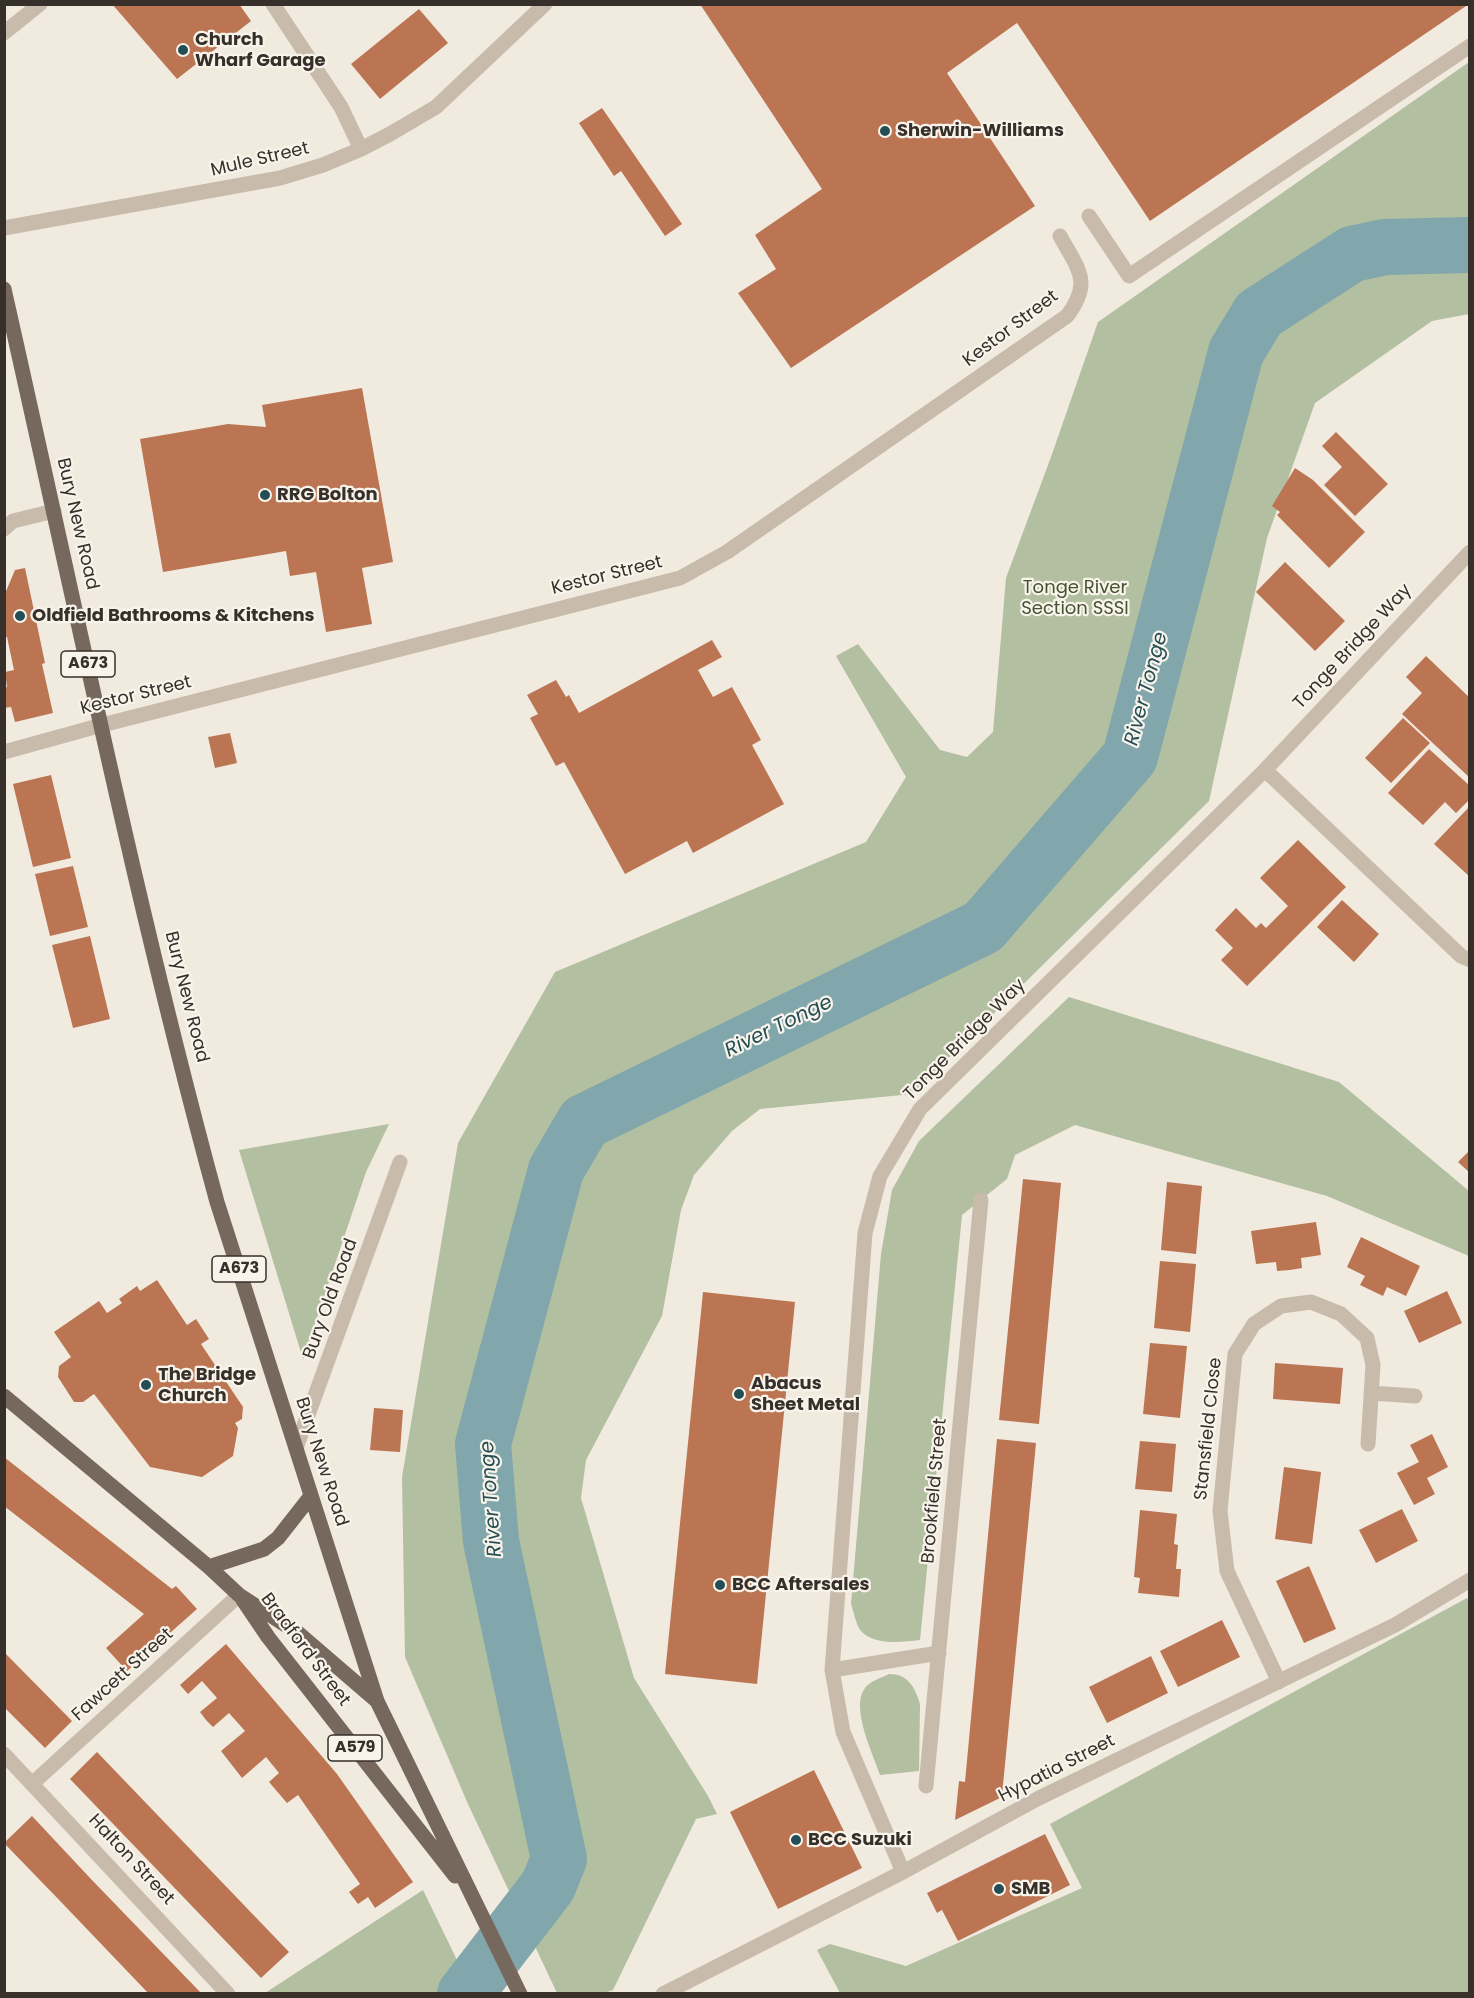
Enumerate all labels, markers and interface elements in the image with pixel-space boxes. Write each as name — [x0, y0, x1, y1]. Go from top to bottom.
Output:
place label: Church Wharf Garage — [195, 29, 325, 72]
marker: Church Wharf Garage — [176, 43, 190, 57]
place label: Sherwin-Williams — [897, 120, 1064, 142]
marker: Sherwin-Williams — [878, 124, 892, 138]
street label: Mule Street — [209, 138, 311, 182]
street label: Kestor Street — [959, 286, 1063, 372]
street label: Bury New Road — [51, 456, 103, 592]
place label: RRG Bolton — [277, 484, 378, 506]
marker: RRG Bolton — [258, 488, 272, 502]
street label: Kestor Street — [549, 552, 665, 600]
park label: Tonge River Section SSSI — [1021, 577, 1129, 620]
street label: Tonge Bridge Way — [1289, 580, 1417, 714]
place label: Oldfield Bathrooms & Kitchens — [32, 605, 315, 627]
marker: Oldfield Bathrooms & Kitchens — [13, 609, 27, 623]
water label: River Tonge — [1120, 630, 1174, 748]
road number: A673 — [61, 651, 115, 677]
street label: Kestor Street — [78, 672, 194, 720]
street label: Bury New Road — [159, 929, 213, 1065]
street label: Tonge Bridge Way — [900, 975, 1030, 1105]
water label: River Tonge — [721, 991, 837, 1063]
street label: Bury Old Road — [299, 1236, 363, 1362]
road number: A673 — [212, 1256, 266, 1282]
street label: Stansfield Close — [1191, 1357, 1227, 1501]
place label: The Bridge Church — [158, 1364, 256, 1406]
place label: Abacus Sheet Metal — [751, 1373, 860, 1416]
marker: The Bridge Church — [139, 1378, 153, 1392]
marker: Abacus Sheet Metal — [732, 1387, 746, 1401]
street label: Bury New Road — [290, 1395, 352, 1529]
street label: Brookfield Street — [918, 1417, 952, 1565]
water label: River Tonge — [476, 1440, 508, 1558]
place label: BCC Aftersales — [732, 1574, 870, 1596]
marker: BCC Aftersales — [713, 1578, 727, 1592]
street label: Bradford Street — [255, 1589, 355, 1711]
street label: Fawcett Street — [68, 1624, 178, 1726]
street label: Hypatia Street — [995, 1730, 1119, 1808]
road number: A579 — [328, 1735, 382, 1761]
street label: Halton Street — [83, 1810, 179, 1910]
place label: BCC Suzuki — [808, 1829, 912, 1851]
marker: BCC Suzuki — [789, 1833, 803, 1847]
place label: SMB — [1011, 1878, 1050, 1900]
marker: SMB — [992, 1882, 1006, 1896]

